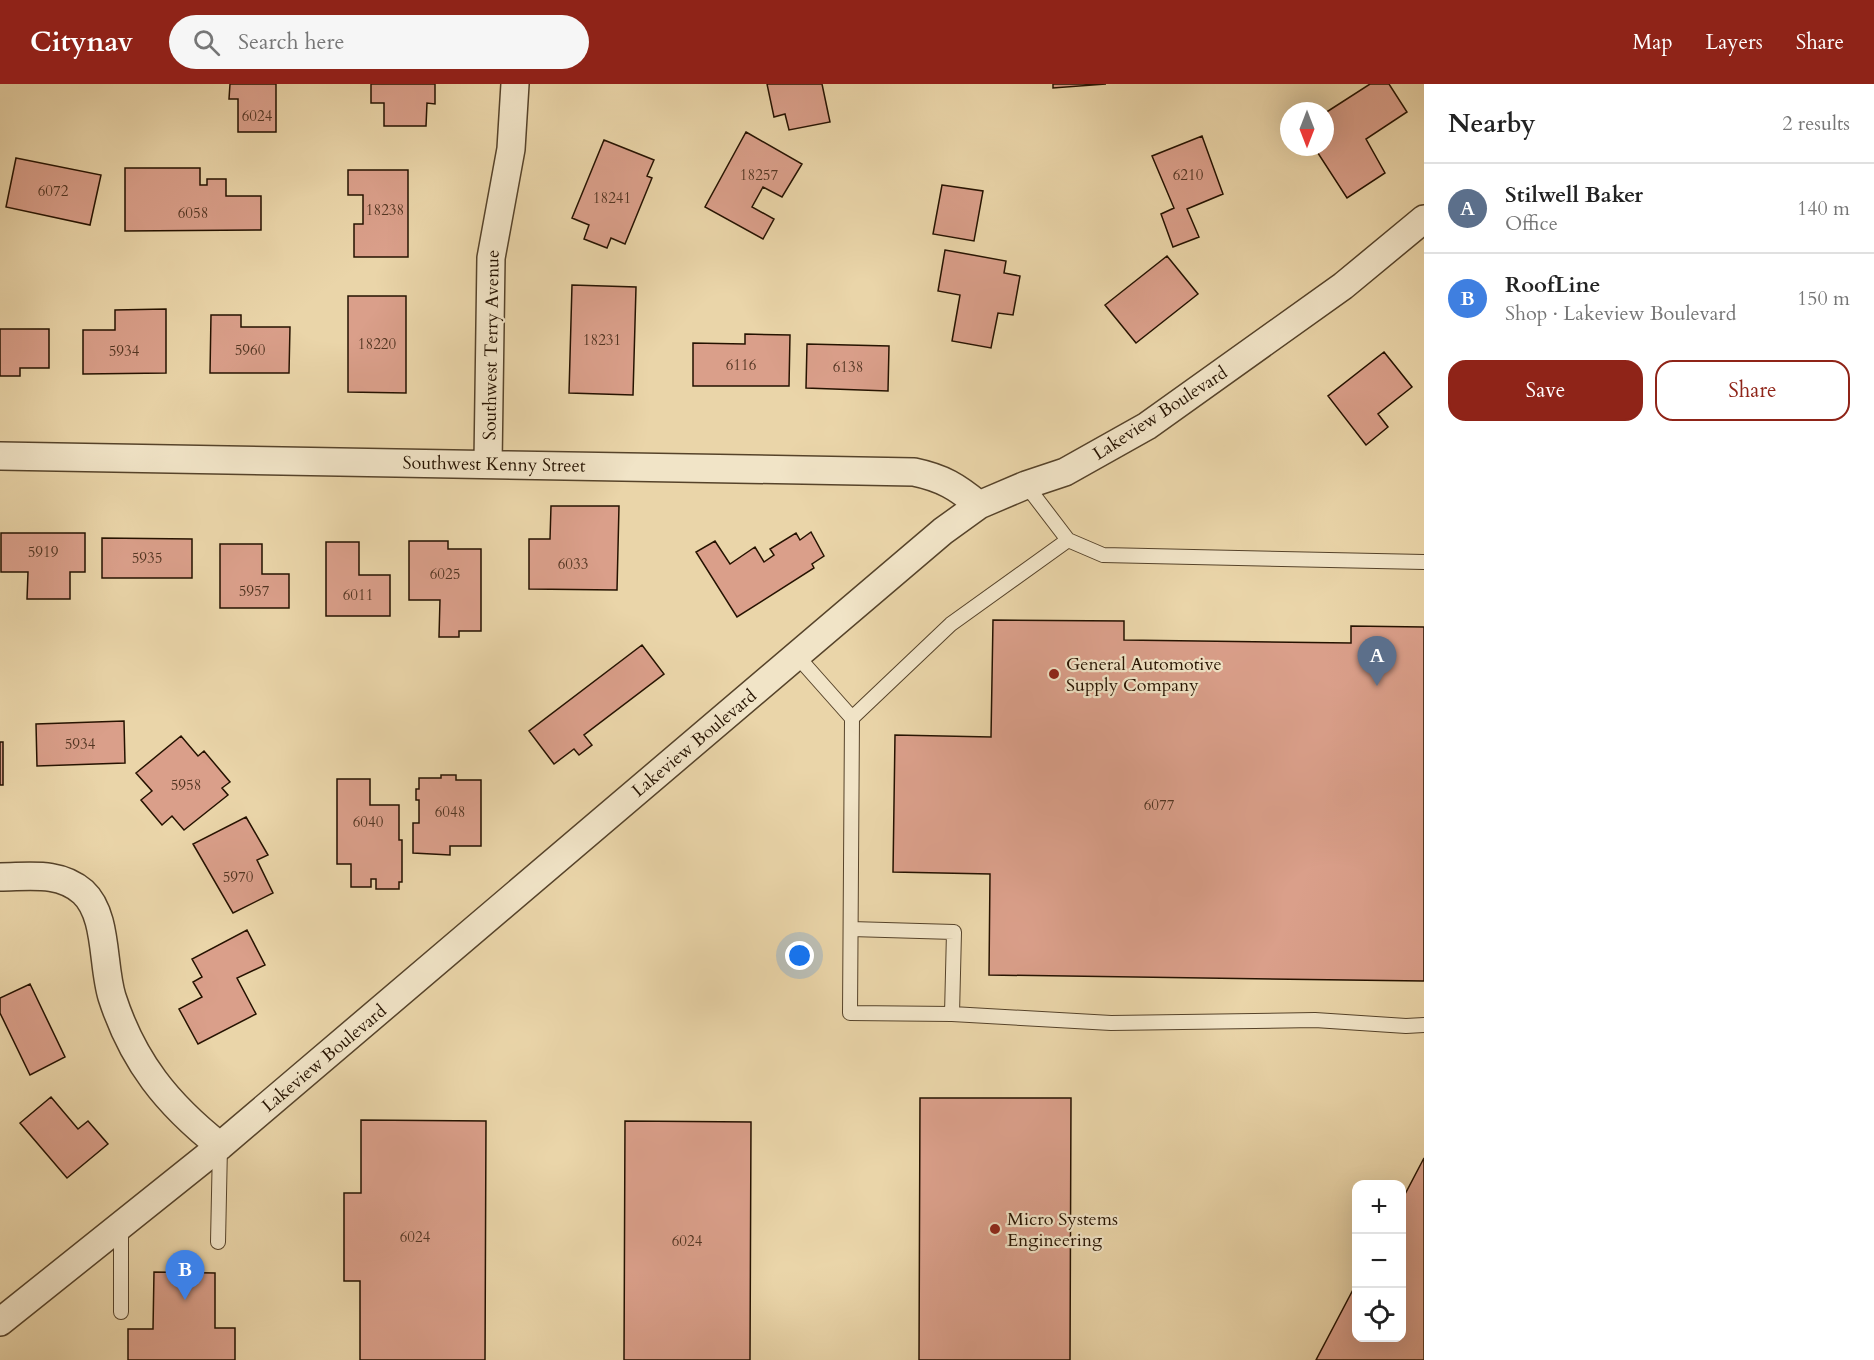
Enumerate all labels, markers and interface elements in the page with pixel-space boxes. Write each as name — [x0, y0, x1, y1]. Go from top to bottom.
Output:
search box — [169, 15, 589, 69]
text: Citynav — [30, 23, 133, 61]
icon: search — [190, 26, 223, 59]
text: Search here — [238, 27, 345, 57]
text: Map — [1633, 28, 1673, 57]
text: Layers — [1706, 28, 1763, 57]
text: Share — [1796, 28, 1844, 57]
north arrow — [1280, 102, 1334, 156]
house number: 6024 — [242, 106, 273, 126]
text: Nearby — [1448, 106, 1536, 141]
text: 2 results — [1782, 110, 1850, 137]
house number: 18257 — [740, 165, 779, 185]
house number: 6210 — [1173, 165, 1204, 185]
text: Stilwell Baker — [1505, 180, 1643, 210]
house number: 6072 — [38, 181, 69, 201]
house number: 18241 — [593, 188, 631, 208]
text: A — [1460, 195, 1475, 222]
text: 140 m — [1797, 195, 1850, 222]
house number: 18238 — [366, 200, 404, 220]
house number: 6058 — [178, 203, 208, 223]
text: Office — [1505, 210, 1558, 237]
street label: Southwest Terry Avenue — [477, 250, 506, 440]
text: RoofLine — [1505, 270, 1600, 300]
text: B — [1460, 285, 1475, 312]
text: 150 m — [1797, 285, 1850, 312]
text: Shop · Lakeview Boulevard — [1505, 300, 1736, 327]
house number: 18231 — [583, 330, 621, 350]
house number: 18220 — [358, 334, 397, 354]
house number: 5960 — [235, 340, 266, 360]
house number: 5934 — [109, 341, 140, 361]
house number: 6116 — [726, 355, 757, 375]
house number: 6138 — [833, 357, 863, 377]
street label: Lakeview Boulevard — [1088, 360, 1233, 466]
button: Save — [1448, 360, 1643, 421]
button: Share — [1655, 360, 1850, 421]
street label: Southwest Kenny Street — [402, 450, 586, 479]
house number: 5919 — [28, 542, 59, 562]
house number: 5935 — [132, 548, 162, 568]
house number: 6033 — [558, 554, 588, 574]
house number: 6025 — [430, 564, 460, 584]
house number: 5957 — [239, 581, 270, 601]
house number: 6011 — [343, 585, 373, 605]
pin: A — [1358, 636, 1396, 686]
place label: General Automotive Supply Company — [1066, 652, 1222, 698]
marker: General Automotive Supply Company — [1047, 667, 1061, 681]
street label: Lakeview Boulevard — [627, 683, 762, 803]
house number: 5934 — [65, 734, 96, 754]
house number: 5958 — [171, 775, 201, 795]
house number: 6077 — [1144, 795, 1175, 815]
house number: 6048 — [435, 802, 465, 822]
house number: 6040 — [353, 812, 384, 832]
house number: 5970 — [223, 867, 254, 887]
your location — [785, 941, 814, 970]
street label: Lakeview Boulevard — [257, 998, 392, 1118]
map controls — [1352, 1180, 1406, 1342]
button: + — [1352, 1180, 1406, 1234]
place label: Micro Systems Engineering — [1007, 1207, 1118, 1253]
marker: Micro Systems Engineering — [988, 1222, 1002, 1236]
house number: 6024 — [400, 1227, 431, 1247]
house number: 6024 — [672, 1231, 703, 1251]
button: − — [1352, 1234, 1406, 1288]
pin: B — [166, 1250, 204, 1300]
button: locate — [1352, 1288, 1406, 1342]

